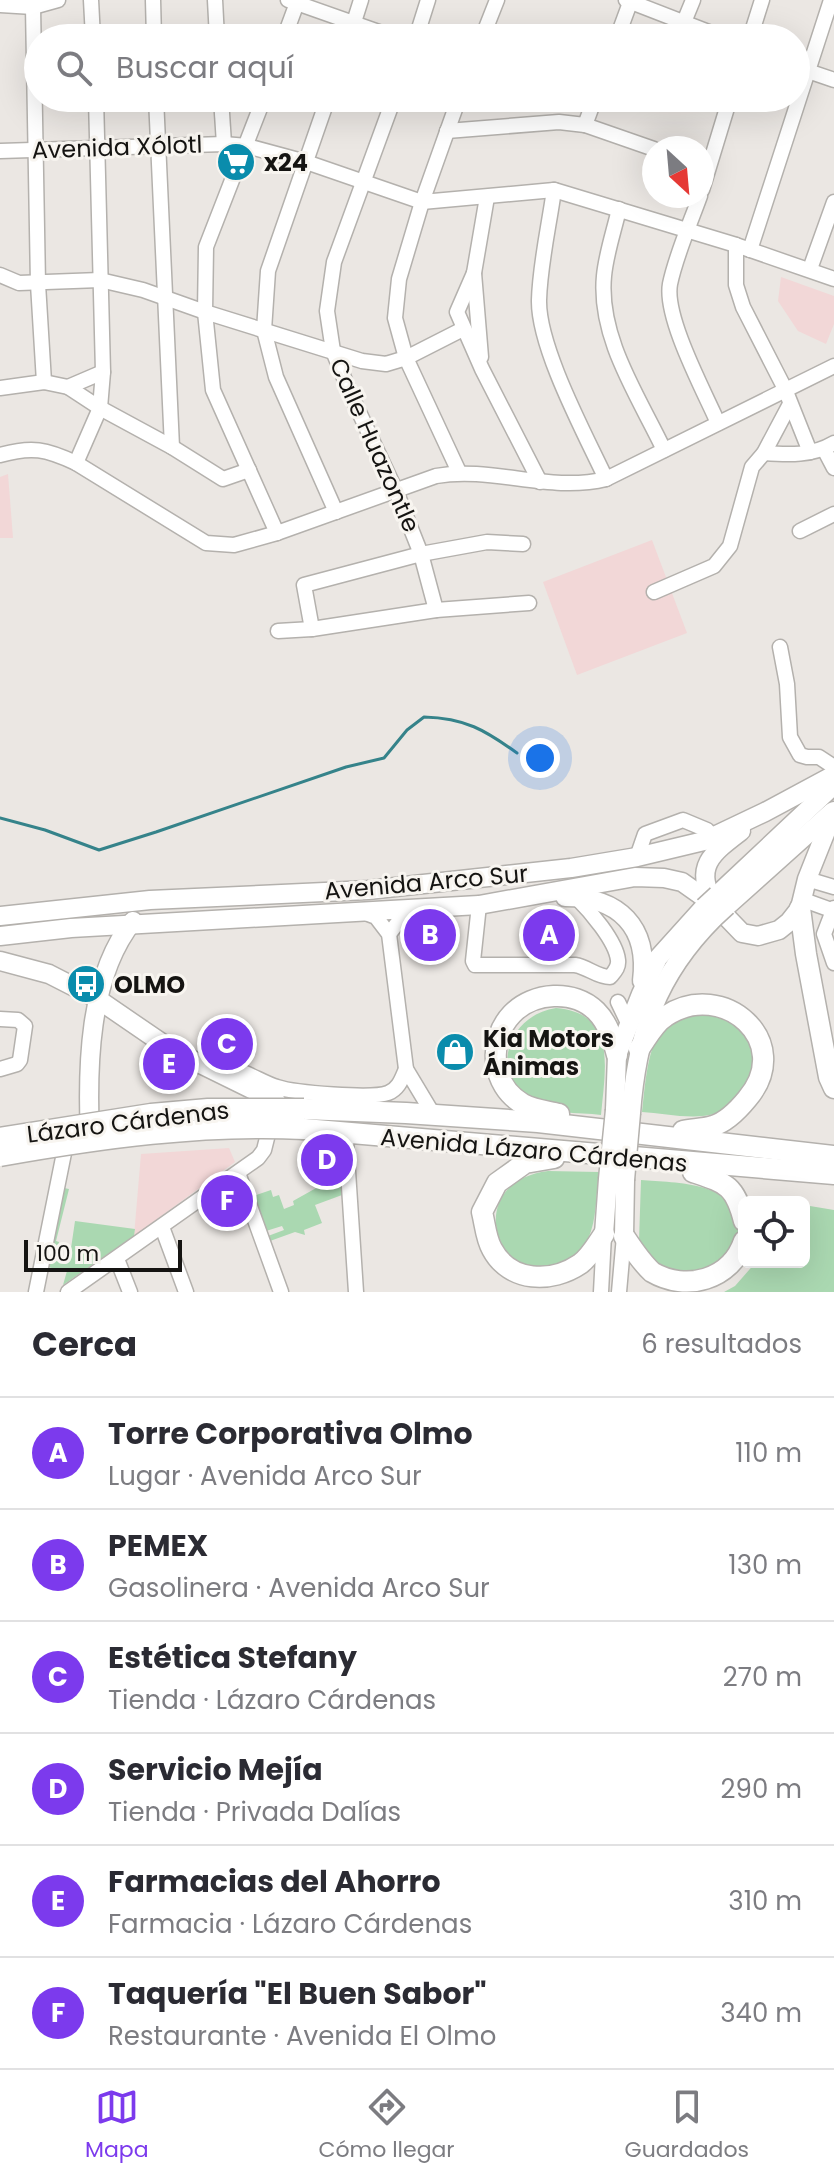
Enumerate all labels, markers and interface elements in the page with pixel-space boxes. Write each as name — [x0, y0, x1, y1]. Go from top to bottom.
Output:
search box — [24, 24, 810, 112]
icon: search — [52, 46, 96, 90]
text: Buscar aquí — [116, 46, 294, 89]
street label: Avenida Xólotl — [31, 128, 203, 166]
north arrow — [642, 136, 714, 208]
supermarket icon: x24 — [215, 141, 257, 183]
place label: x24 — [264, 146, 308, 179]
street label: Calle Huazontle — [322, 353, 428, 537]
your location — [520, 738, 560, 778]
street label: Avenida Arco Sur — [323, 857, 529, 907]
pin: B — [404, 905, 456, 965]
pin: A — [523, 905, 575, 965]
bus stop icon: OLMO — [65, 963, 107, 1005]
place label: OLMO — [114, 968, 185, 1001]
pin: C — [201, 1014, 253, 1074]
place label: Kia Motors Ánimas — [483, 1022, 614, 1083]
shop icon: Kia Motors Ánimas — [434, 1031, 476, 1073]
pin: E — [143, 1034, 195, 1094]
street label: Lázaro Cárdenas — [25, 1093, 231, 1151]
street label: Avenida Lázaro Cárdenas — [379, 1120, 689, 1180]
pin: D — [301, 1130, 353, 1190]
pin: F — [201, 1171, 253, 1231]
map controls — [738, 1196, 810, 1268]
button: locate — [738, 1196, 810, 1268]
scale bar — [24, 1236, 182, 1272]
text: 100 m — [36, 1238, 99, 1269]
text: Cerca — [32, 1320, 137, 1368]
text: 6 resultados — [641, 1326, 802, 1362]
text: Torre Corporativa Olmo — [108, 1412, 473, 1455]
text: A — [48, 1435, 68, 1471]
text: 110 m — [735, 1435, 802, 1471]
text: Lugar · Avenida Arco Sur — [108, 1458, 422, 1494]
text: PEMEX — [108, 1524, 208, 1567]
text: B — [49, 1547, 67, 1583]
text: 130 m — [728, 1547, 802, 1583]
text: Gasolinera · Avenida Arco Sur — [108, 1570, 490, 1606]
text: Estética Stefany — [108, 1636, 357, 1679]
text: C — [48, 1659, 68, 1695]
text: 270 m — [723, 1659, 802, 1695]
text: Tienda · Lázaro Cárdenas — [108, 1682, 436, 1718]
text: Servicio Mejía — [108, 1748, 323, 1791]
text: D — [49, 1771, 67, 1807]
text: 290 m — [721, 1771, 802, 1807]
text: Tienda · Privada Dalías — [108, 1794, 401, 1830]
text: Farmacias del Ahorro — [108, 1860, 441, 1903]
text: E — [51, 1883, 65, 1919]
text: 310 m — [728, 1883, 802, 1919]
text: Farmacia · Lázaro Cárdenas — [108, 1906, 472, 1942]
text: Taquería "El Buen Sabor" — [108, 1972, 487, 2015]
text: F — [51, 1995, 65, 2031]
text: 340 m — [720, 1995, 802, 2031]
text: Restaurante · Avenida El Olmo — [108, 2018, 496, 2054]
tab: Mapa — [85, 2085, 149, 2166]
tab: Cómo llegar — [318, 2085, 455, 2166]
tab: Guardados — [625, 2085, 749, 2166]

